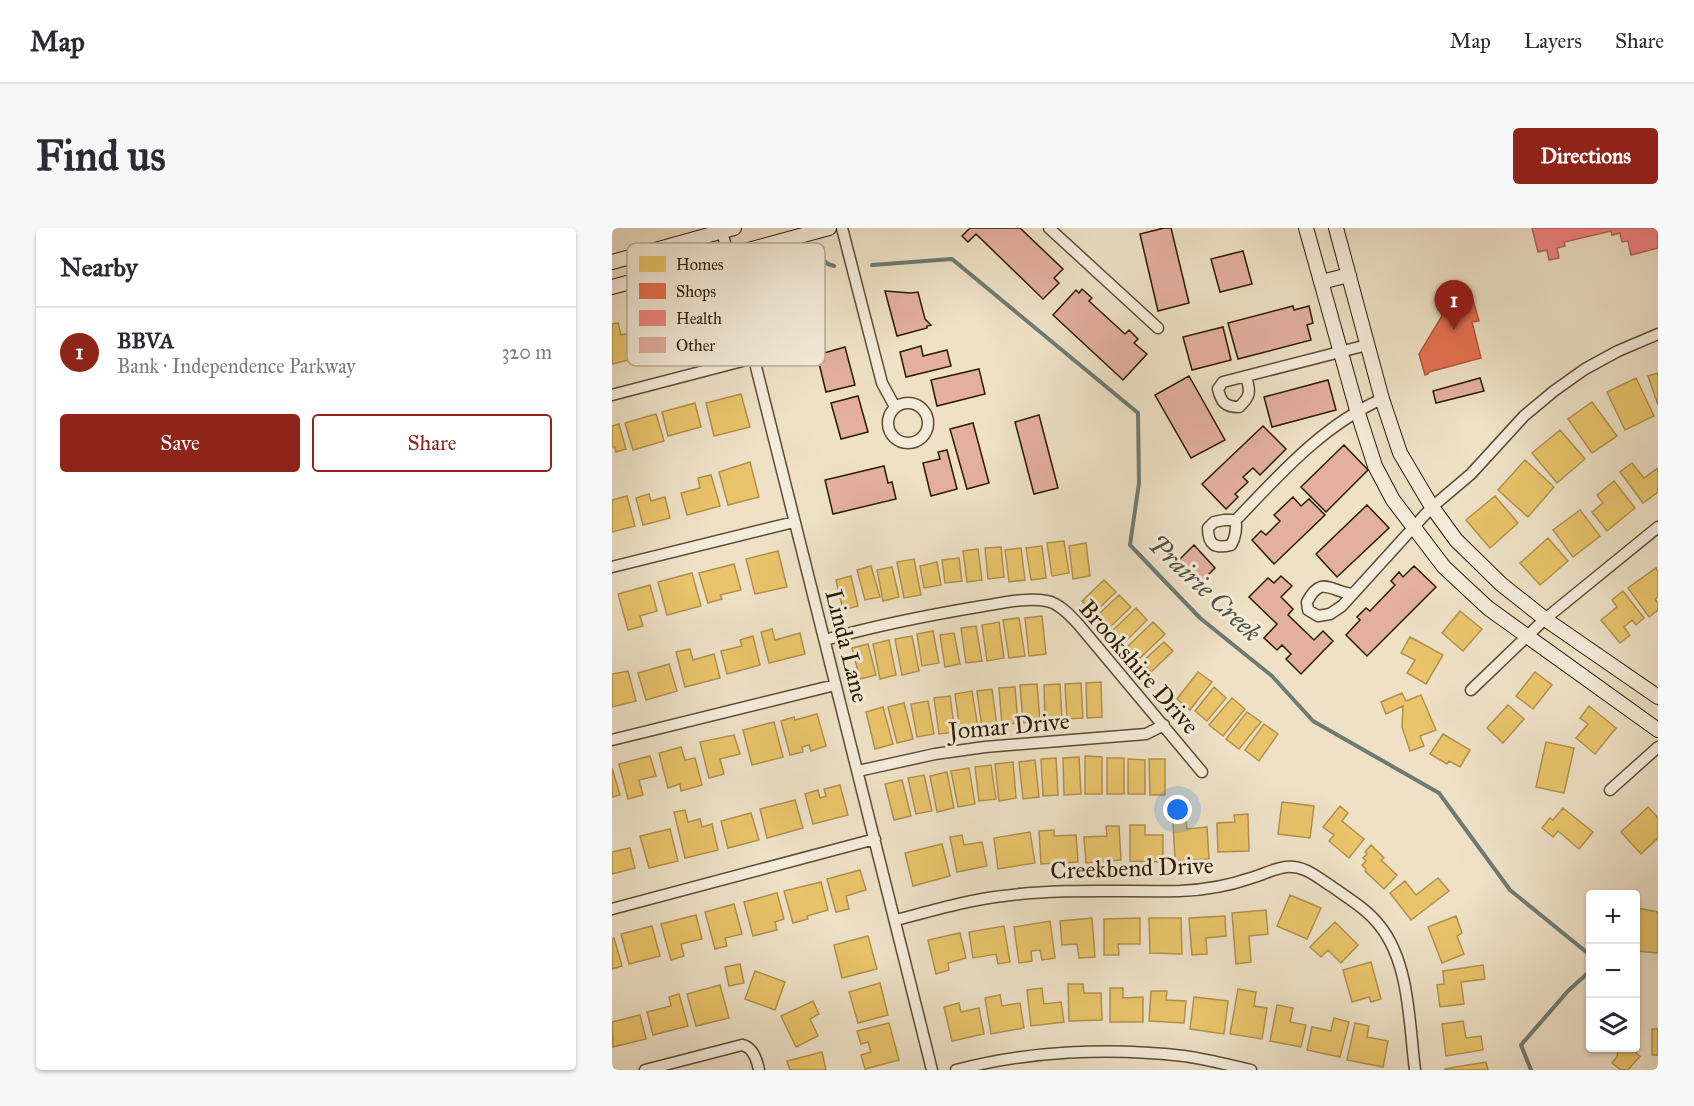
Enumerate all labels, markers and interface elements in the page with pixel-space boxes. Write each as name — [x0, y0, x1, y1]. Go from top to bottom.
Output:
text: Map — [30, 24, 85, 59]
text: Map — [1450, 28, 1491, 54]
text: Layers — [1524, 28, 1582, 54]
text: Share — [1615, 28, 1664, 54]
button: Directions — [1513, 128, 1658, 184]
text: Find us — [36, 130, 166, 182]
legend — [627, 243, 825, 366]
text: Nearby — [60, 251, 138, 283]
text: Homes — [676, 255, 724, 274]
pin: 1 — [1434, 280, 1474, 330]
text: Shops — [676, 282, 716, 301]
text: Health — [676, 309, 722, 328]
text: BBVA — [117, 327, 174, 354]
text: Other — [676, 336, 715, 355]
text: 1 — [76, 340, 83, 364]
text: 320 m — [501, 340, 552, 364]
text: Bank · Independence Parkway — [117, 354, 356, 378]
button: Save — [60, 414, 300, 472]
button: Share — [312, 414, 552, 472]
water label: Prairie Creek — [1142, 528, 1268, 649]
street label: Linda Lane — [818, 586, 876, 706]
street label: Brookshire Drive — [1072, 594, 1206, 740]
street label: Jomar Drive — [944, 706, 1071, 746]
your location — [1163, 795, 1192, 824]
street label: Creekbend Drive — [1050, 850, 1214, 886]
map controls — [1586, 890, 1640, 1052]
button: + — [1586, 890, 1640, 944]
button: − — [1586, 944, 1640, 998]
button: layers — [1586, 998, 1640, 1052]

